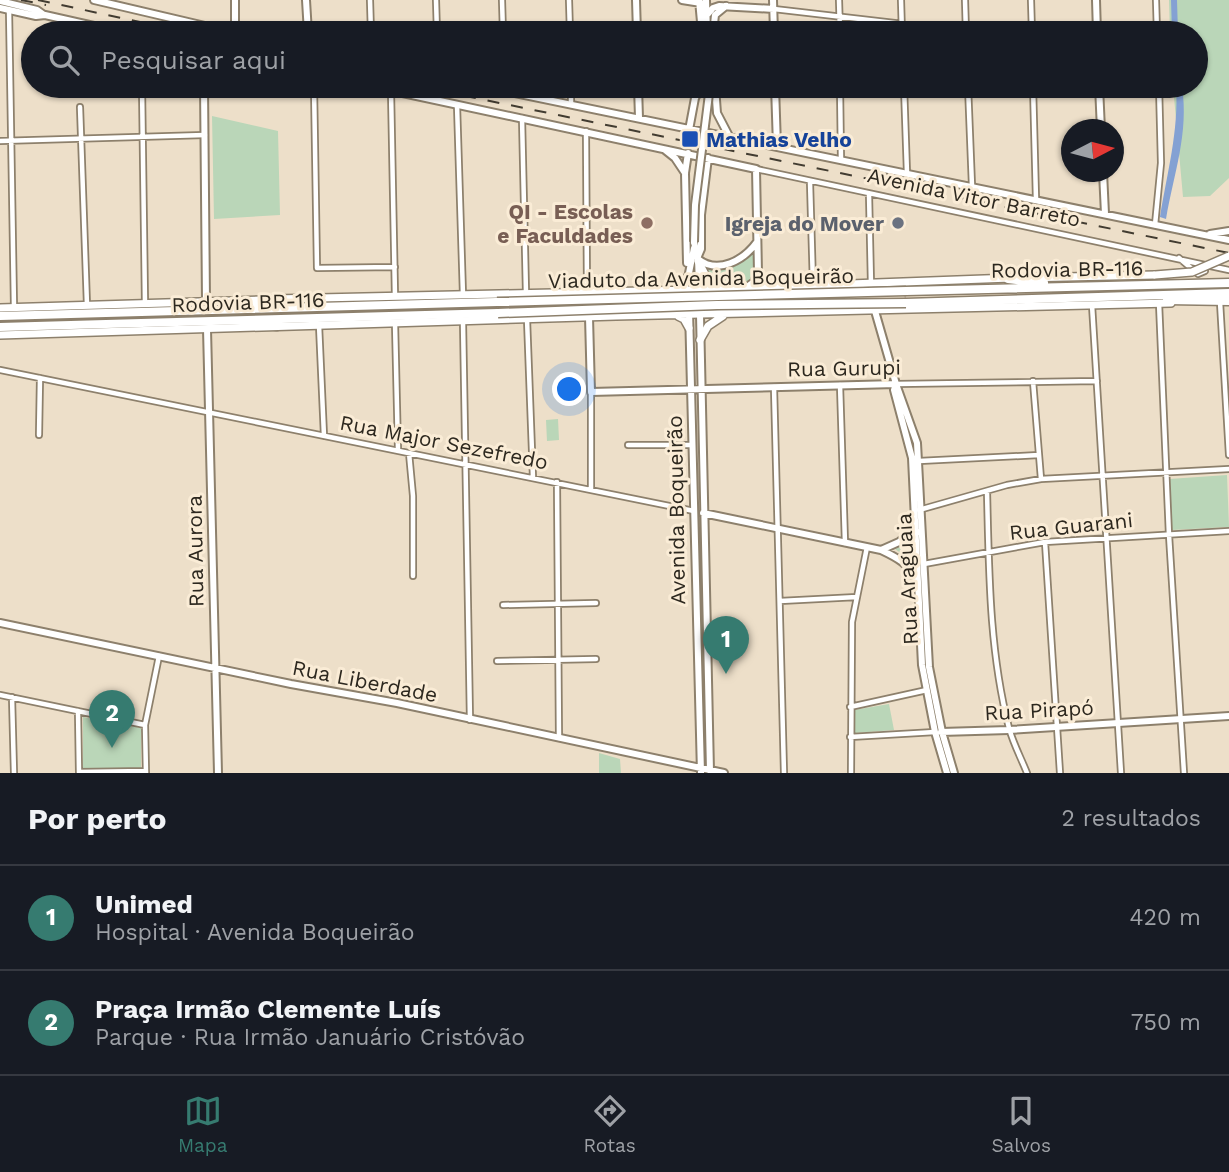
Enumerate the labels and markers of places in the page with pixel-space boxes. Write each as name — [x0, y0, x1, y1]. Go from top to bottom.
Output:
place label: Mathias Velho — [706, 127, 852, 152]
marker: Mathias Velho — [680, 129, 700, 149]
place label: QI - Escolas e Faculdades — [497, 199, 633, 248]
place label: Igreja do Mover — [725, 211, 884, 236]
marker: QI - Escolas e Faculdades — [639, 215, 655, 231]
marker: Igreja do Mover — [890, 215, 906, 231]
pin: 1 — [703, 616, 749, 674]
pin: 2 — [89, 690, 135, 748]

